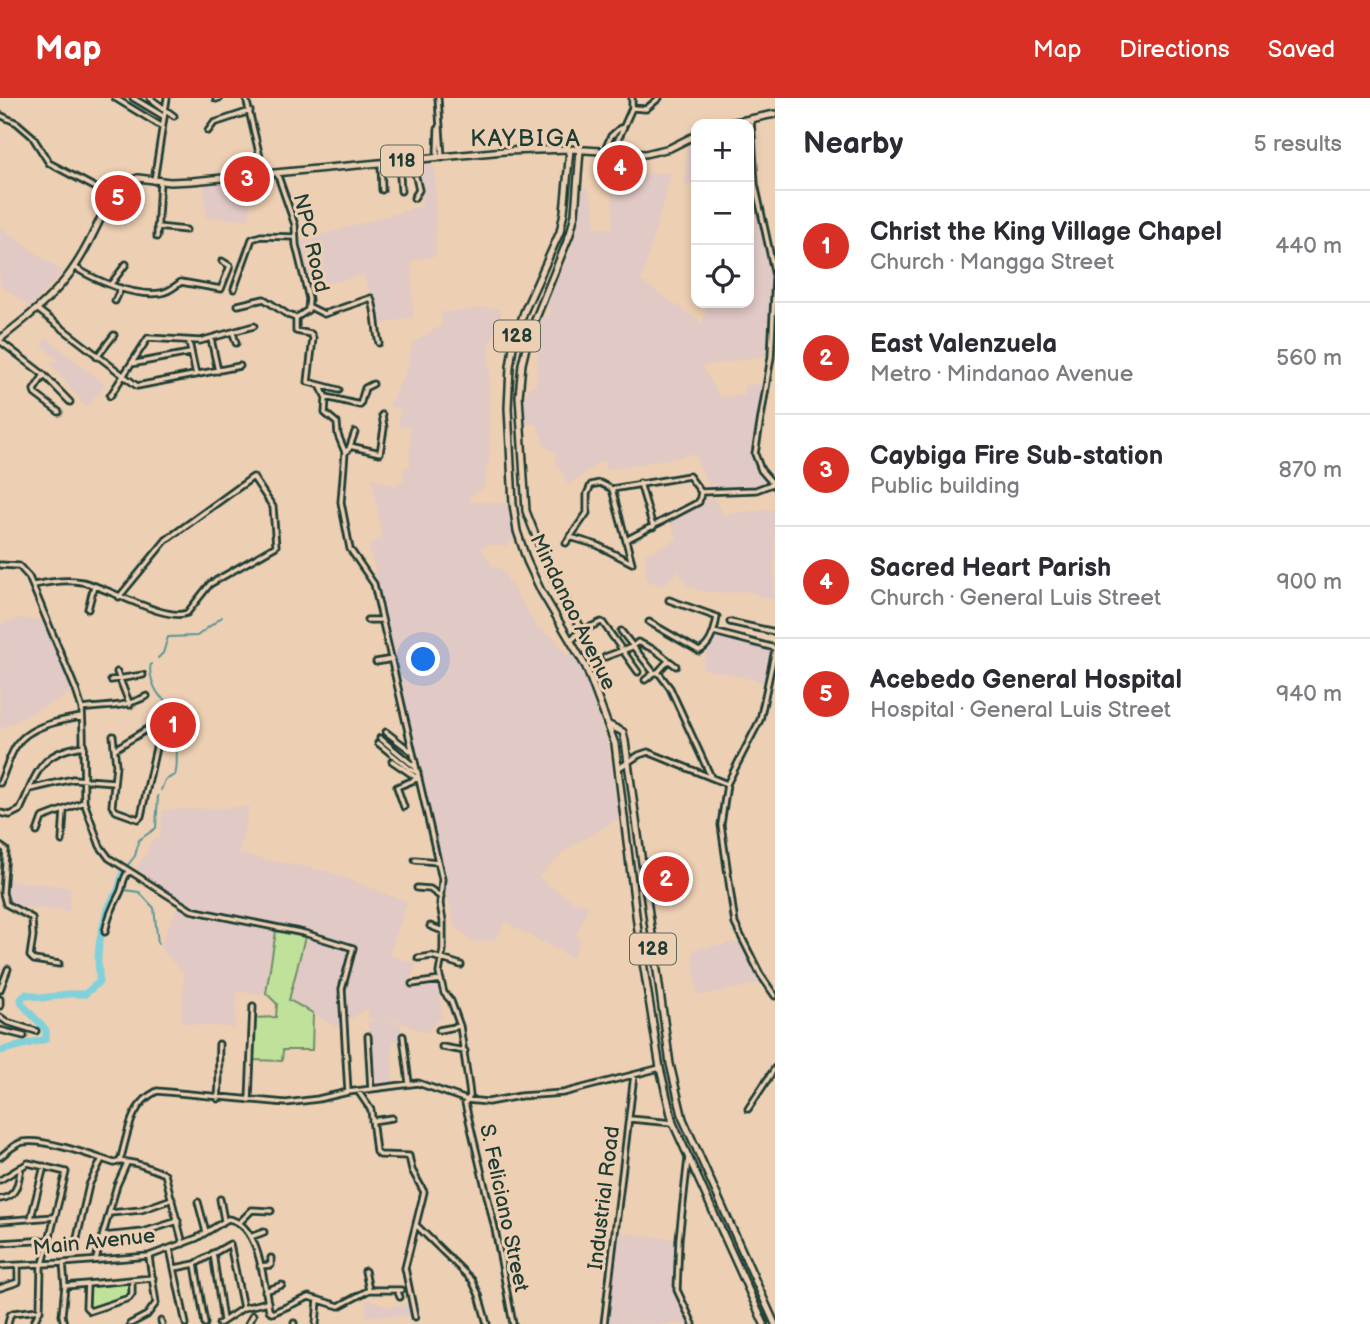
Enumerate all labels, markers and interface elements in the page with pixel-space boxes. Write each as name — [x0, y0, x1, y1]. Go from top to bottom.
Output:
text: Map — [35, 29, 101, 69]
text: Map — [1033, 35, 1081, 64]
text: Directions — [1119, 35, 1230, 64]
text: Saved — [1268, 35, 1335, 64]
map controls — [691, 119, 754, 308]
button: + — [691, 119, 754, 182]
district label: KAYBIGA — [470, 124, 582, 153]
text: Nearby — [803, 126, 903, 162]
text: 5 results — [1254, 130, 1342, 158]
pin: 4 — [597, 142, 643, 194]
road number: 118 — [381, 146, 423, 176]
pin: 3 — [224, 153, 270, 205]
pin: 5 — [95, 172, 141, 224]
button: − — [691, 182, 754, 245]
street label: NPC Road — [288, 191, 334, 295]
text: Christ the King Village Chapel — [870, 217, 1222, 248]
text: 1 — [821, 232, 831, 260]
text: 440 m — [1275, 232, 1342, 260]
button: locate — [691, 245, 754, 308]
text: Church · Mangga Street — [870, 248, 1114, 276]
road number: 128 — [494, 320, 540, 352]
text: East Valenzuela — [870, 329, 1057, 360]
text: 2 — [819, 344, 833, 372]
text: 560 m — [1276, 344, 1342, 372]
text: Metro · Mindanao Avenue — [870, 360, 1133, 388]
text: Caybiga Fire Sub-station — [870, 441, 1163, 472]
text: 3 — [819, 456, 833, 484]
text: 870 m — [1279, 456, 1342, 484]
text: Public building — [870, 472, 1020, 500]
street label: Mindanao Avenue — [524, 530, 622, 694]
text: Sacred Heart Parish — [870, 553, 1111, 584]
text: 4 — [819, 568, 833, 596]
text: 900 m — [1276, 568, 1342, 596]
text: Church · General Luis Street — [870, 584, 1161, 612]
your location — [406, 642, 440, 676]
text: Acebedo General Hospital — [870, 665, 1182, 696]
text: 5 — [819, 680, 833, 708]
text: 940 m — [1276, 680, 1342, 708]
text: Hospital · General Luis Street — [870, 696, 1171, 724]
pin: 1 — [150, 699, 196, 751]
pin: 2 — [643, 853, 689, 905]
road number: 128 — [630, 934, 676, 964]
street label: S. Feliciano Street — [474, 1122, 534, 1295]
street label: Industrial Road — [583, 1125, 625, 1271]
street label: Main Avenue — [32, 1223, 156, 1261]

